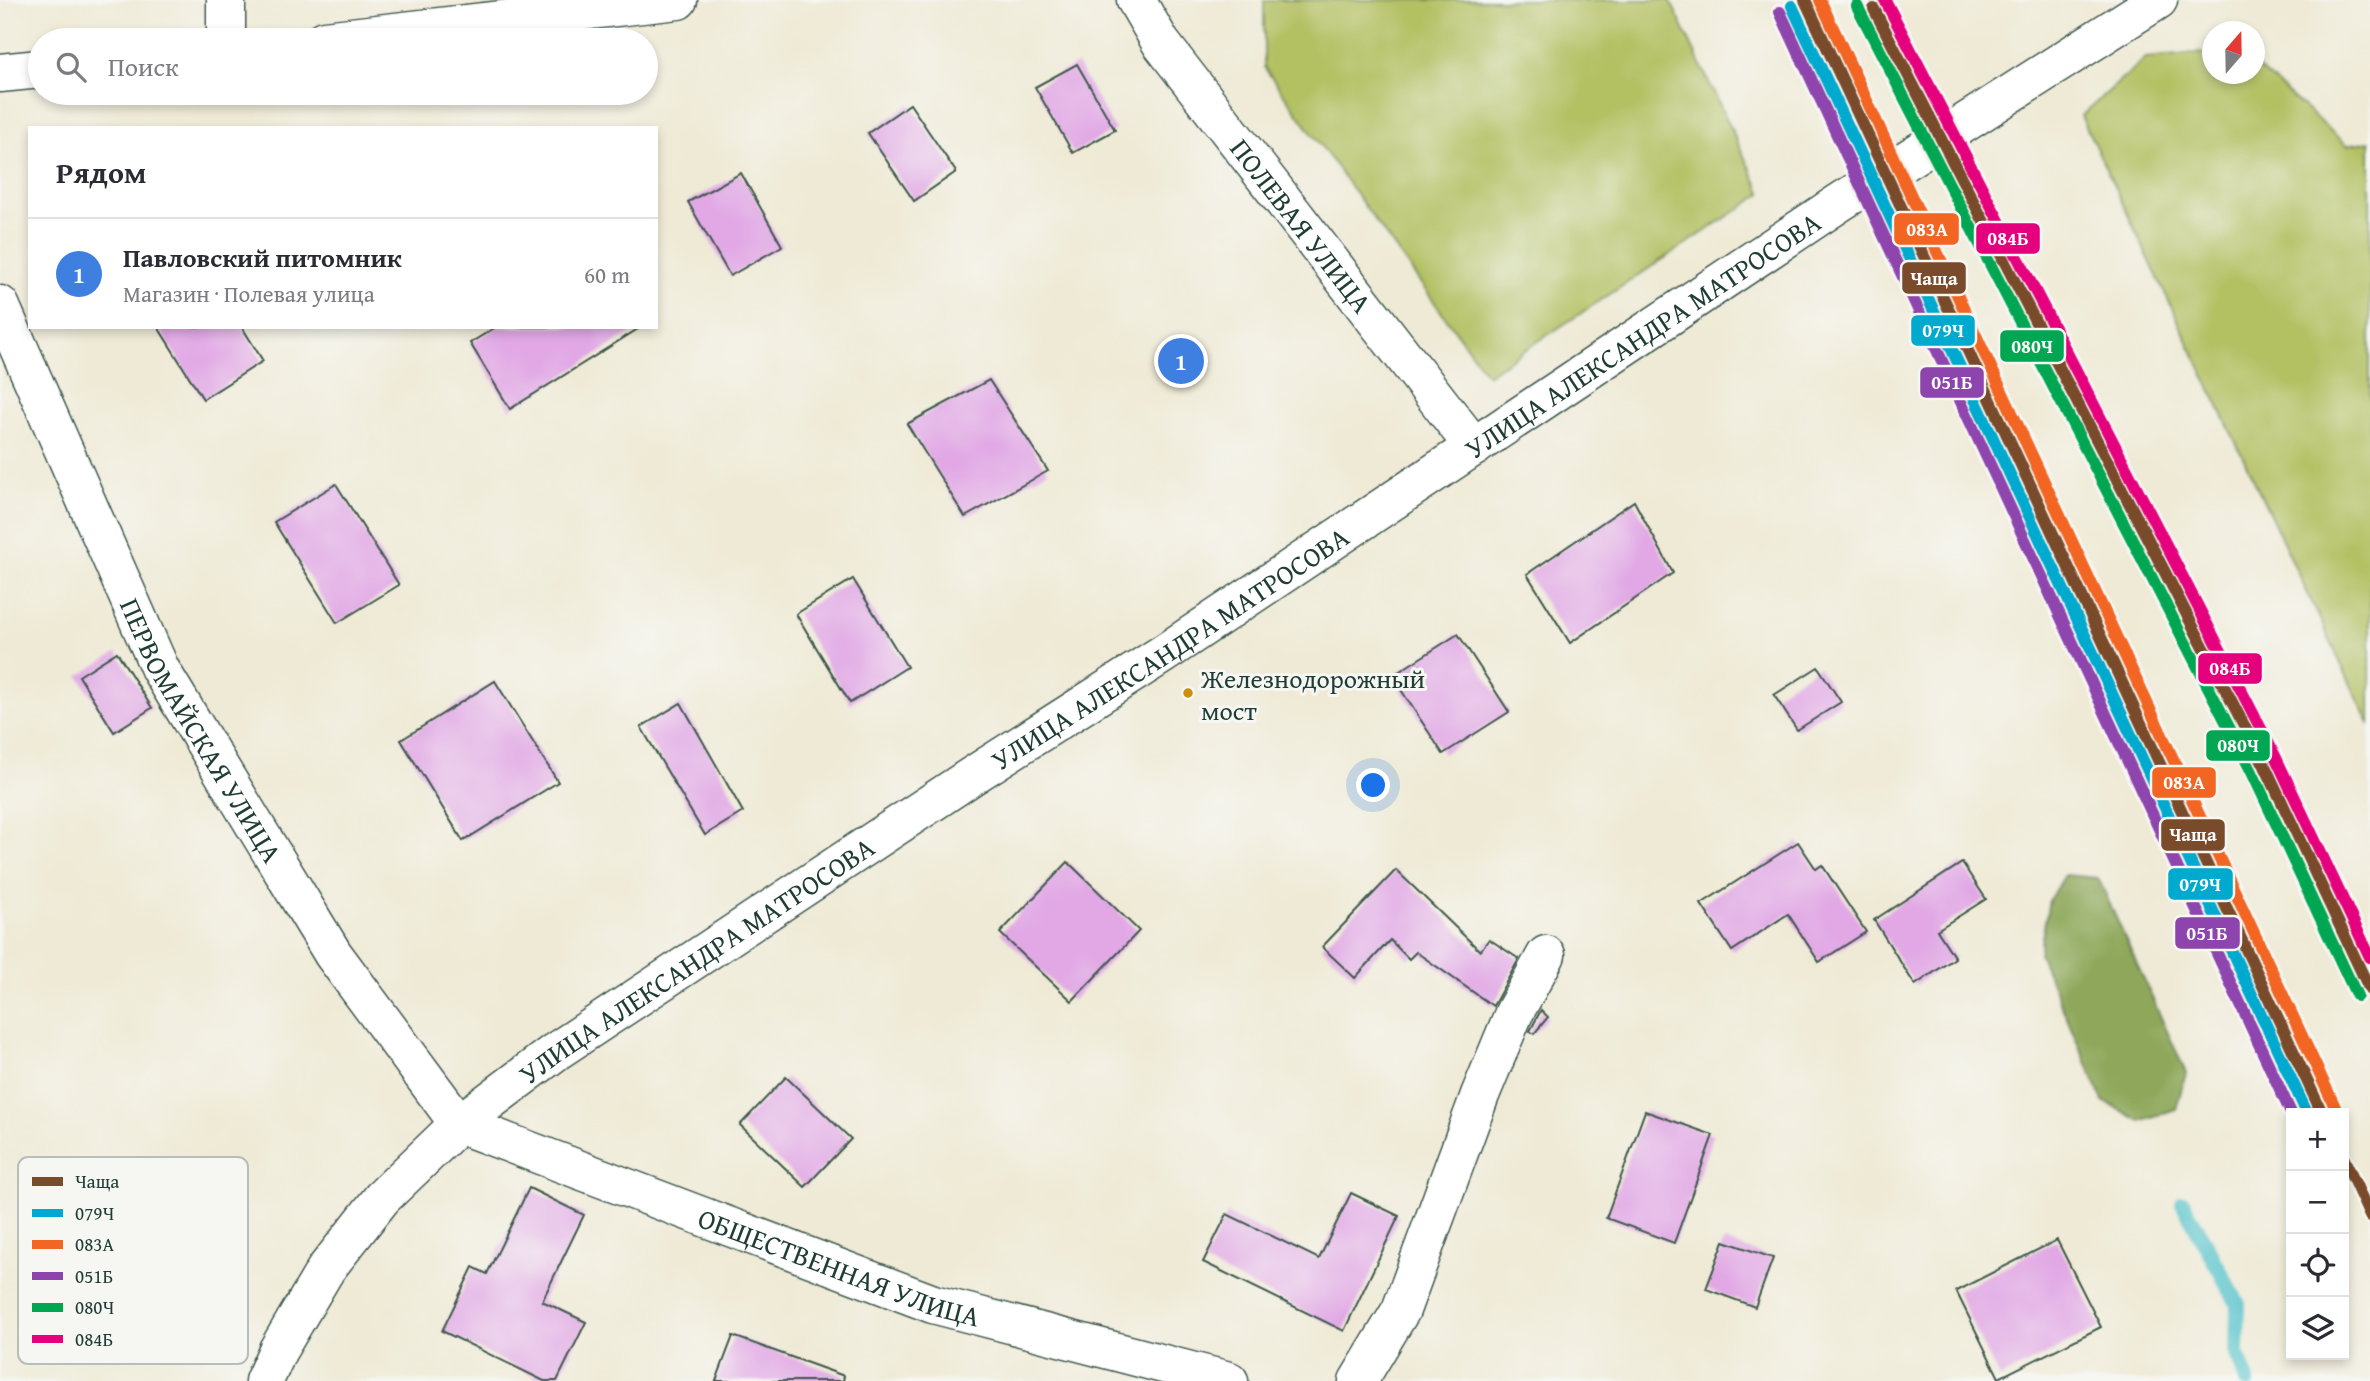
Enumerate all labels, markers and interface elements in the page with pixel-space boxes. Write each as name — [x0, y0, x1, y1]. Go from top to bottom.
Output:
north arrow — [2202, 21, 2265, 84]
search box — [28, 28, 658, 105]
text: Поиск — [108, 47, 179, 86]
icon: search — [52, 48, 90, 86]
street label: ПОЛЕВАЯ УЛИЦА — [1221, 129, 1383, 321]
text: Рядом — [56, 150, 147, 194]
street label: УЛИЦА АЛЕКСАНДРА МАТРОСОВА — [1456, 201, 1828, 468]
line badge: 083А — [1893, 212, 1960, 246]
text: 083А — [1906, 215, 1948, 243]
line badge: 084Б — [1975, 222, 2041, 255]
text: 084Б — [1987, 224, 2029, 252]
text: Павловский питомник — [123, 238, 402, 277]
text: 1 — [73, 258, 85, 291]
text: 60 m — [584, 258, 630, 291]
line badge: Чаща — [1901, 261, 1967, 295]
text: Чаща — [1910, 264, 1958, 292]
text: Магазин · Полевая улица — [123, 277, 375, 310]
line badge: 079Ч — [1910, 314, 1976, 347]
text: 079Ч — [1922, 316, 1964, 344]
line badge: 080Ч — [1999, 329, 2065, 363]
text: 080Ч — [2011, 332, 2053, 360]
pin: 1 — [1158, 335, 1204, 387]
line badge: 051Б — [1919, 366, 1985, 399]
text: 051Б — [1931, 368, 1973, 396]
street label: УЛИЦА АЛЕКСАНДРА МАТРОСОВА — [983, 515, 1356, 779]
street label: ПЕРВОМАЙСКАЯ УЛИЦА — [111, 591, 293, 870]
line badge: 084Б — [2197, 652, 2263, 685]
text: 084Б — [2209, 654, 2251, 682]
place label: Железнодорожный мост — [1200, 659, 1425, 730]
marker: Железнодорожный мост — [1181, 686, 1195, 700]
line badge: 080Ч — [2205, 729, 2271, 762]
text: 080Ч — [2217, 731, 2259, 759]
line badge: 083А — [2151, 766, 2217, 799]
your location — [1356, 768, 1390, 802]
text: 083А — [2163, 768, 2205, 796]
line badge: Чаща — [2160, 818, 2226, 852]
text: Чаща — [2169, 820, 2217, 848]
street label: УЛИЦА АЛЕКСАНДРА МАТРОСОВА — [510, 826, 882, 1093]
line badge: 079Ч — [2167, 867, 2234, 901]
text: 079Ч — [2179, 870, 2221, 898]
line badge: 051Б — [2174, 916, 2241, 950]
text: 051Б — [2186, 919, 2228, 947]
map controls — [2286, 1108, 2349, 1360]
button: + — [2286, 1108, 2349, 1171]
legend — [18, 1157, 248, 1364]
text: Чаща — [75, 1167, 119, 1195]
button: − — [2286, 1171, 2349, 1234]
street label: ОБЩЕСТВЕННАЯ УЛИЦА — [693, 1196, 985, 1336]
text: 079Ч — [75, 1199, 114, 1227]
text: 083А — [75, 1230, 114, 1258]
button: locate — [2286, 1234, 2349, 1297]
text: 051Б — [75, 1262, 113, 1290]
text: 080Ч — [75, 1293, 114, 1321]
button: layers — [2286, 1297, 2349, 1360]
text: 084Б — [75, 1325, 113, 1353]

